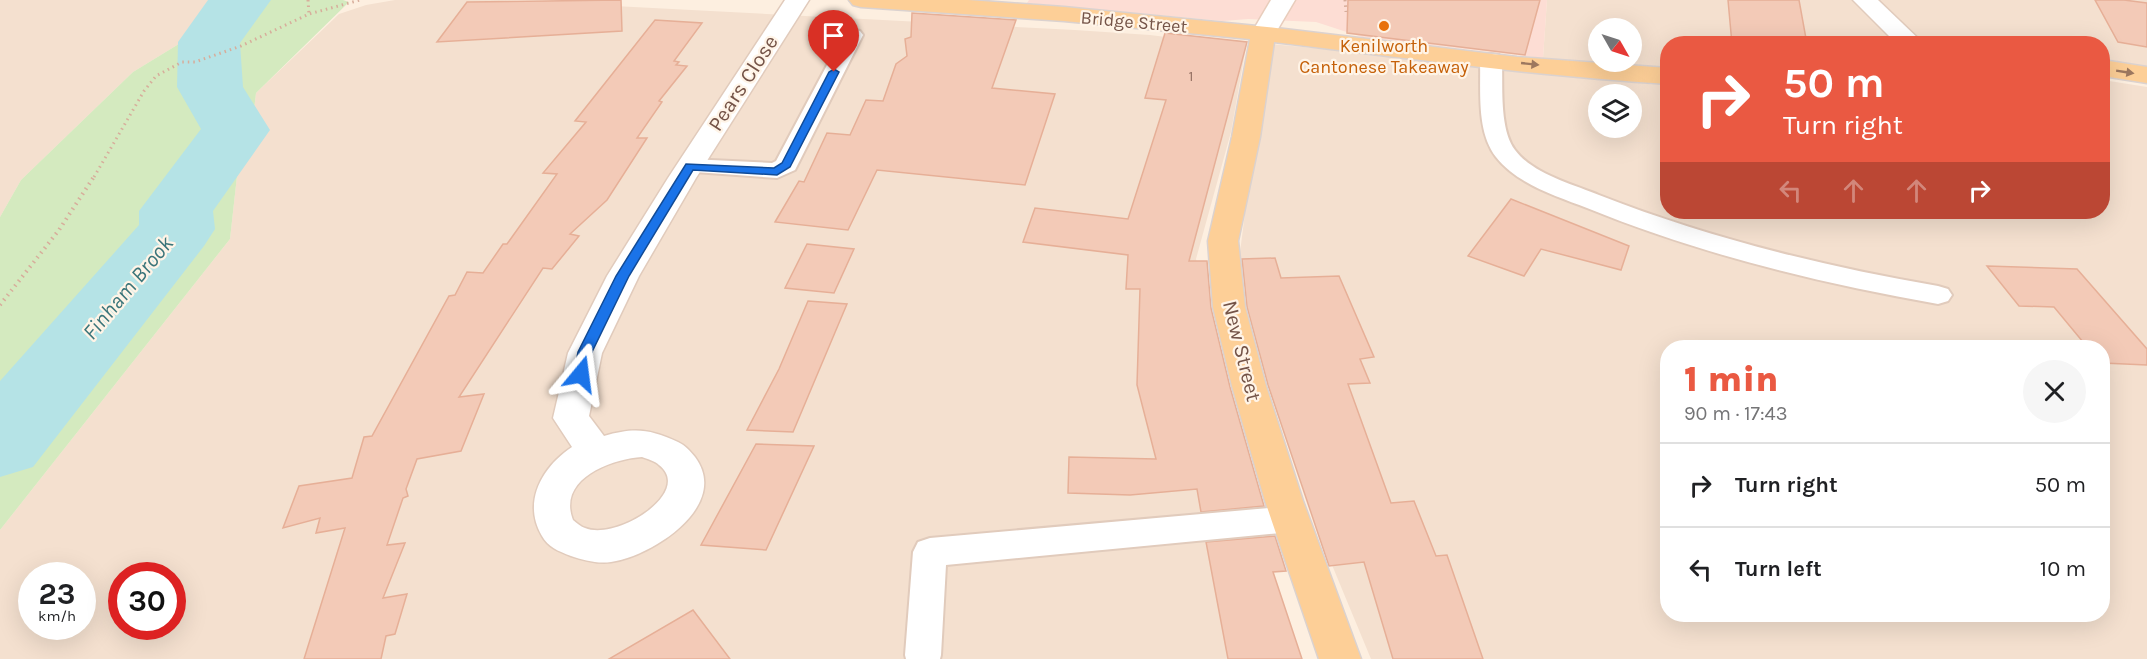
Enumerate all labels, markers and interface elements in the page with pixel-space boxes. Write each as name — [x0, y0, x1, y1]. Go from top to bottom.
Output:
street label: Bridge Street — [1080, 6, 1188, 38]
pin — [808, 10, 859, 72]
north arrow — [1588, 18, 1642, 72]
map controls — [1588, 18, 1642, 138]
icon: arrive — [817, 19, 850, 52]
marker: Kenilworth Cantonese Takeaway — [1377, 19, 1391, 33]
street label: Pears Close — [703, 30, 783, 136]
place label: Kenilworth Cantonese Takeaway — [1299, 35, 1469, 78]
text: 50 m — [1783, 58, 1885, 108]
one-way arrow — [1520, 59, 1539, 69]
icon: right — [1684, 60, 1762, 138]
house number: 1 — [1189, 67, 1193, 85]
one-way arrow — [2116, 67, 2135, 76]
button: layers — [1588, 84, 1642, 138]
text: Turn right — [1783, 109, 1903, 141]
icon: left — [1774, 174, 1807, 207]
icon: ahead — [1837, 174, 1870, 207]
icon: ahead — [1900, 174, 1933, 207]
icon: right — [1963, 174, 1996, 207]
water label: Finham Brook — [77, 230, 179, 345]
street label: New Street — [1218, 298, 1266, 404]
position arrow — [549, 342, 613, 406]
text: 1 min — [1684, 358, 1778, 400]
button: close — [2023, 360, 2086, 423]
text: 90 m · 17:43 — [1684, 402, 1788, 425]
icon: right — [1684, 469, 1717, 502]
text: Turn right — [1735, 472, 1838, 498]
text: 50 m — [2035, 472, 2086, 498]
icon: left — [1684, 553, 1717, 586]
text: Turn left — [1735, 556, 1822, 582]
text: 10 m — [2040, 556, 2086, 582]
speed limit sign: 30 — [108, 562, 186, 640]
text: 23 — [39, 576, 75, 612]
text: km/h — [38, 607, 76, 625]

